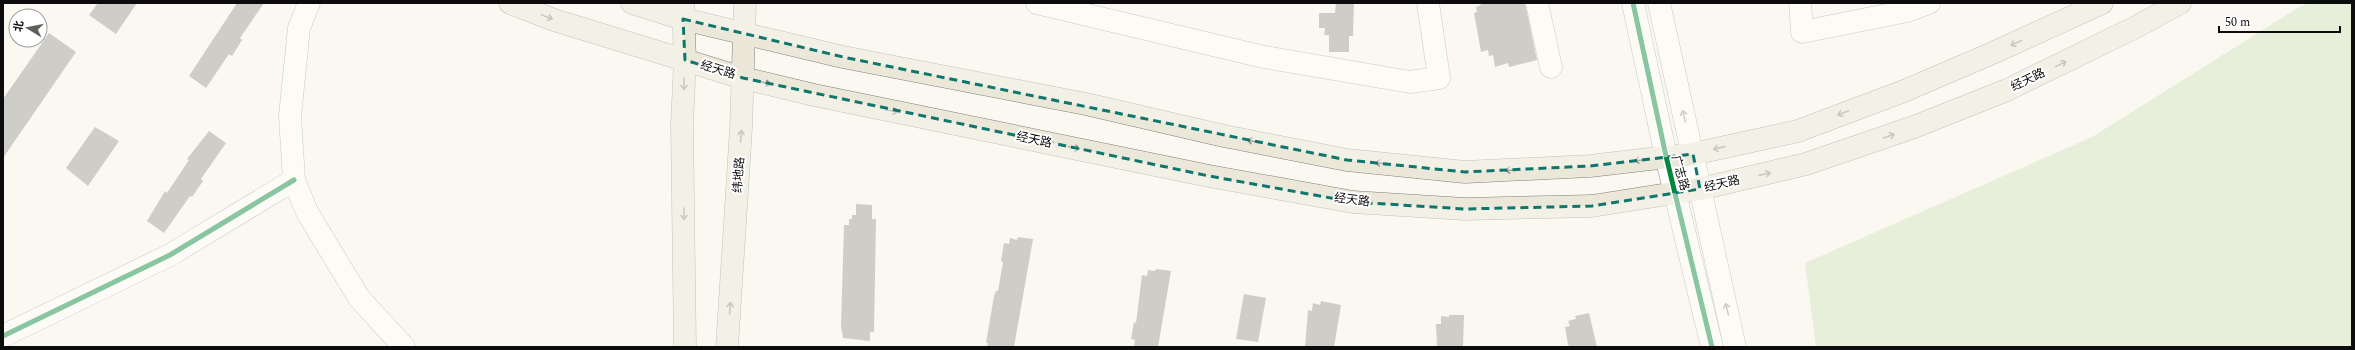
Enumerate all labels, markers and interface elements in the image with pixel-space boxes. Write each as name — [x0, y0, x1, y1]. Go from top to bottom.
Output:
north arrow — [8, 8, 48, 48]
scale bar — [2219, 8, 2340, 34]
one-way arrow — [540, 13, 552, 21]
text: 50 m — [2225, 13, 2250, 32]
text: 北 — [9, 19, 28, 33]
one-way arrow — [2010, 40, 2022, 47]
street label: 经天路 — [698, 56, 738, 84]
one-way arrow — [2055, 60, 2067, 67]
street label: 经天路 — [2008, 64, 2048, 96]
one-way arrow — [681, 77, 688, 90]
one-way arrow — [758, 80, 771, 88]
one-way arrow — [885, 107, 898, 115]
one-way arrow — [1680, 110, 1688, 123]
one-way arrow — [1838, 110, 1850, 118]
street label: 经天路 — [1014, 127, 1054, 153]
one-way arrow — [737, 130, 745, 143]
one-way arrow — [1883, 131, 1895, 139]
one-way arrow — [1247, 137, 1260, 145]
one-way arrow — [1067, 145, 1080, 153]
one-way arrow — [1712, 145, 1725, 153]
street label: 广志路 — [1666, 153, 1694, 193]
street label: 纬地路 — [728, 156, 750, 194]
one-way arrow — [1634, 156, 1647, 163]
one-way arrow — [1375, 159, 1388, 167]
one-way arrow — [1505, 166, 1518, 173]
one-way arrow — [1759, 169, 1772, 177]
street label: 经天路 — [1702, 171, 1742, 197]
street label: 经天路 — [1333, 188, 1371, 212]
one-way arrow — [680, 207, 688, 220]
one-way arrow — [727, 302, 734, 315]
one-way arrow — [1722, 303, 1730, 316]

